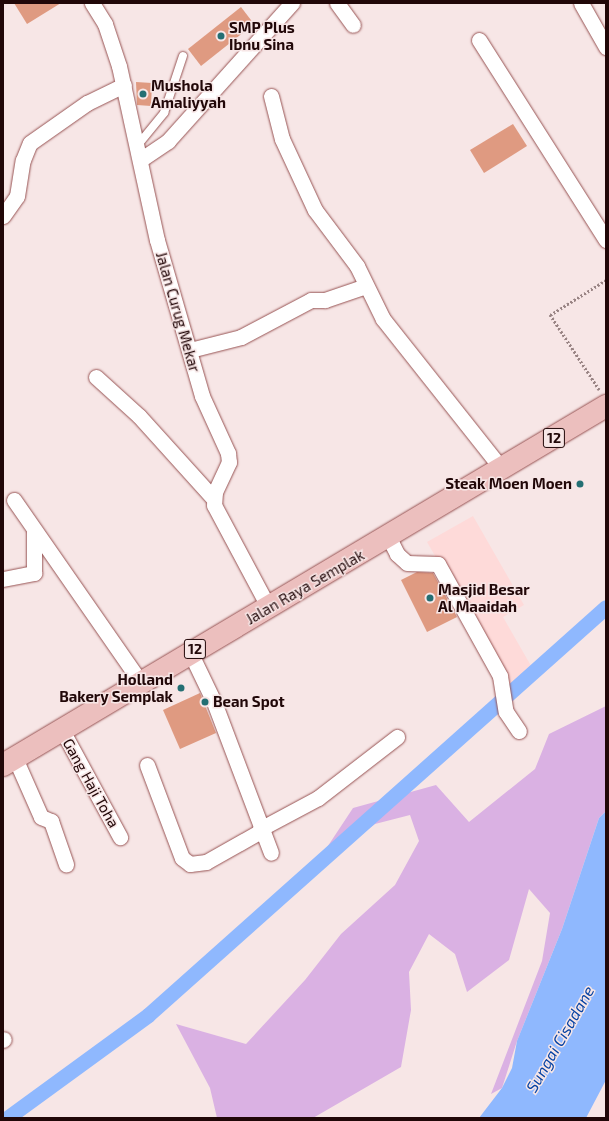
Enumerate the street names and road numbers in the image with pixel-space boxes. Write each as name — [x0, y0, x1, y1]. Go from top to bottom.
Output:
street label: Jalan Curug Mekar — [152, 250, 204, 374]
road number: 12 — [542, 426, 566, 450]
street label: Jalan Raya Semplak — [243, 546, 367, 628]
road number: 12 — [183, 637, 207, 661]
street label: Gang Haji Toha — [59, 735, 123, 831]

